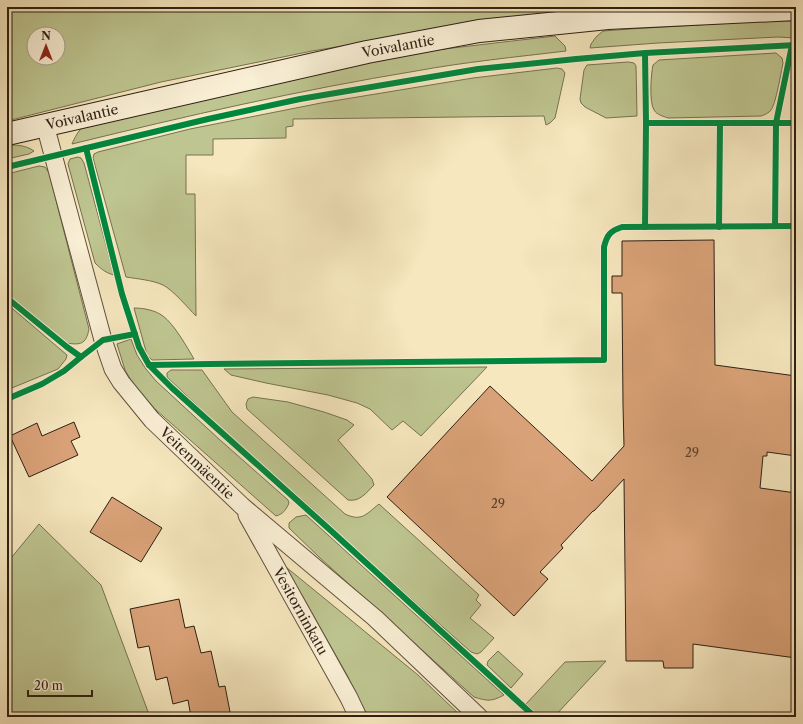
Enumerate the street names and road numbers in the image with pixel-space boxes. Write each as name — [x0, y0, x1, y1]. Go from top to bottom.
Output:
street label: Voivalantie — [359, 30, 436, 62]
street label: Voivalantie — [43, 100, 120, 134]
street label: Veitenmäentie — [155, 422, 238, 503]
street label: Vesitorninkatu — [269, 563, 332, 658]

